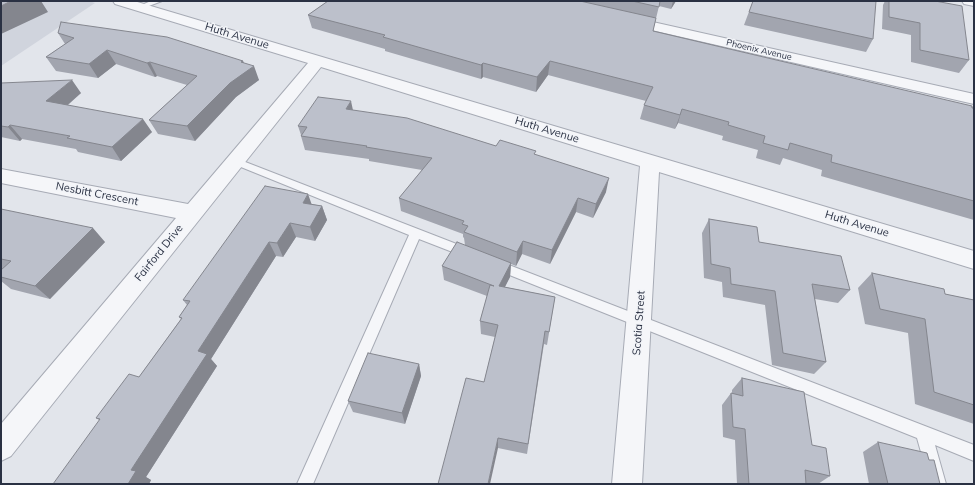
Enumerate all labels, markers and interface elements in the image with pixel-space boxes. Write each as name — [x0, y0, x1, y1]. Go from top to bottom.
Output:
street label: Huth Avenue — [203, 20, 271, 52]
street label: Phoenix Avenue — [725, 37, 793, 63]
street label: Huth Avenue — [513, 114, 581, 146]
street label: Nesbitt Crescent — [55, 180, 139, 208]
street label: Huth Avenue — [823, 208, 891, 240]
street label: Fairford Drive — [132, 222, 186, 284]
street label: Scotia Street — [630, 290, 648, 356]

